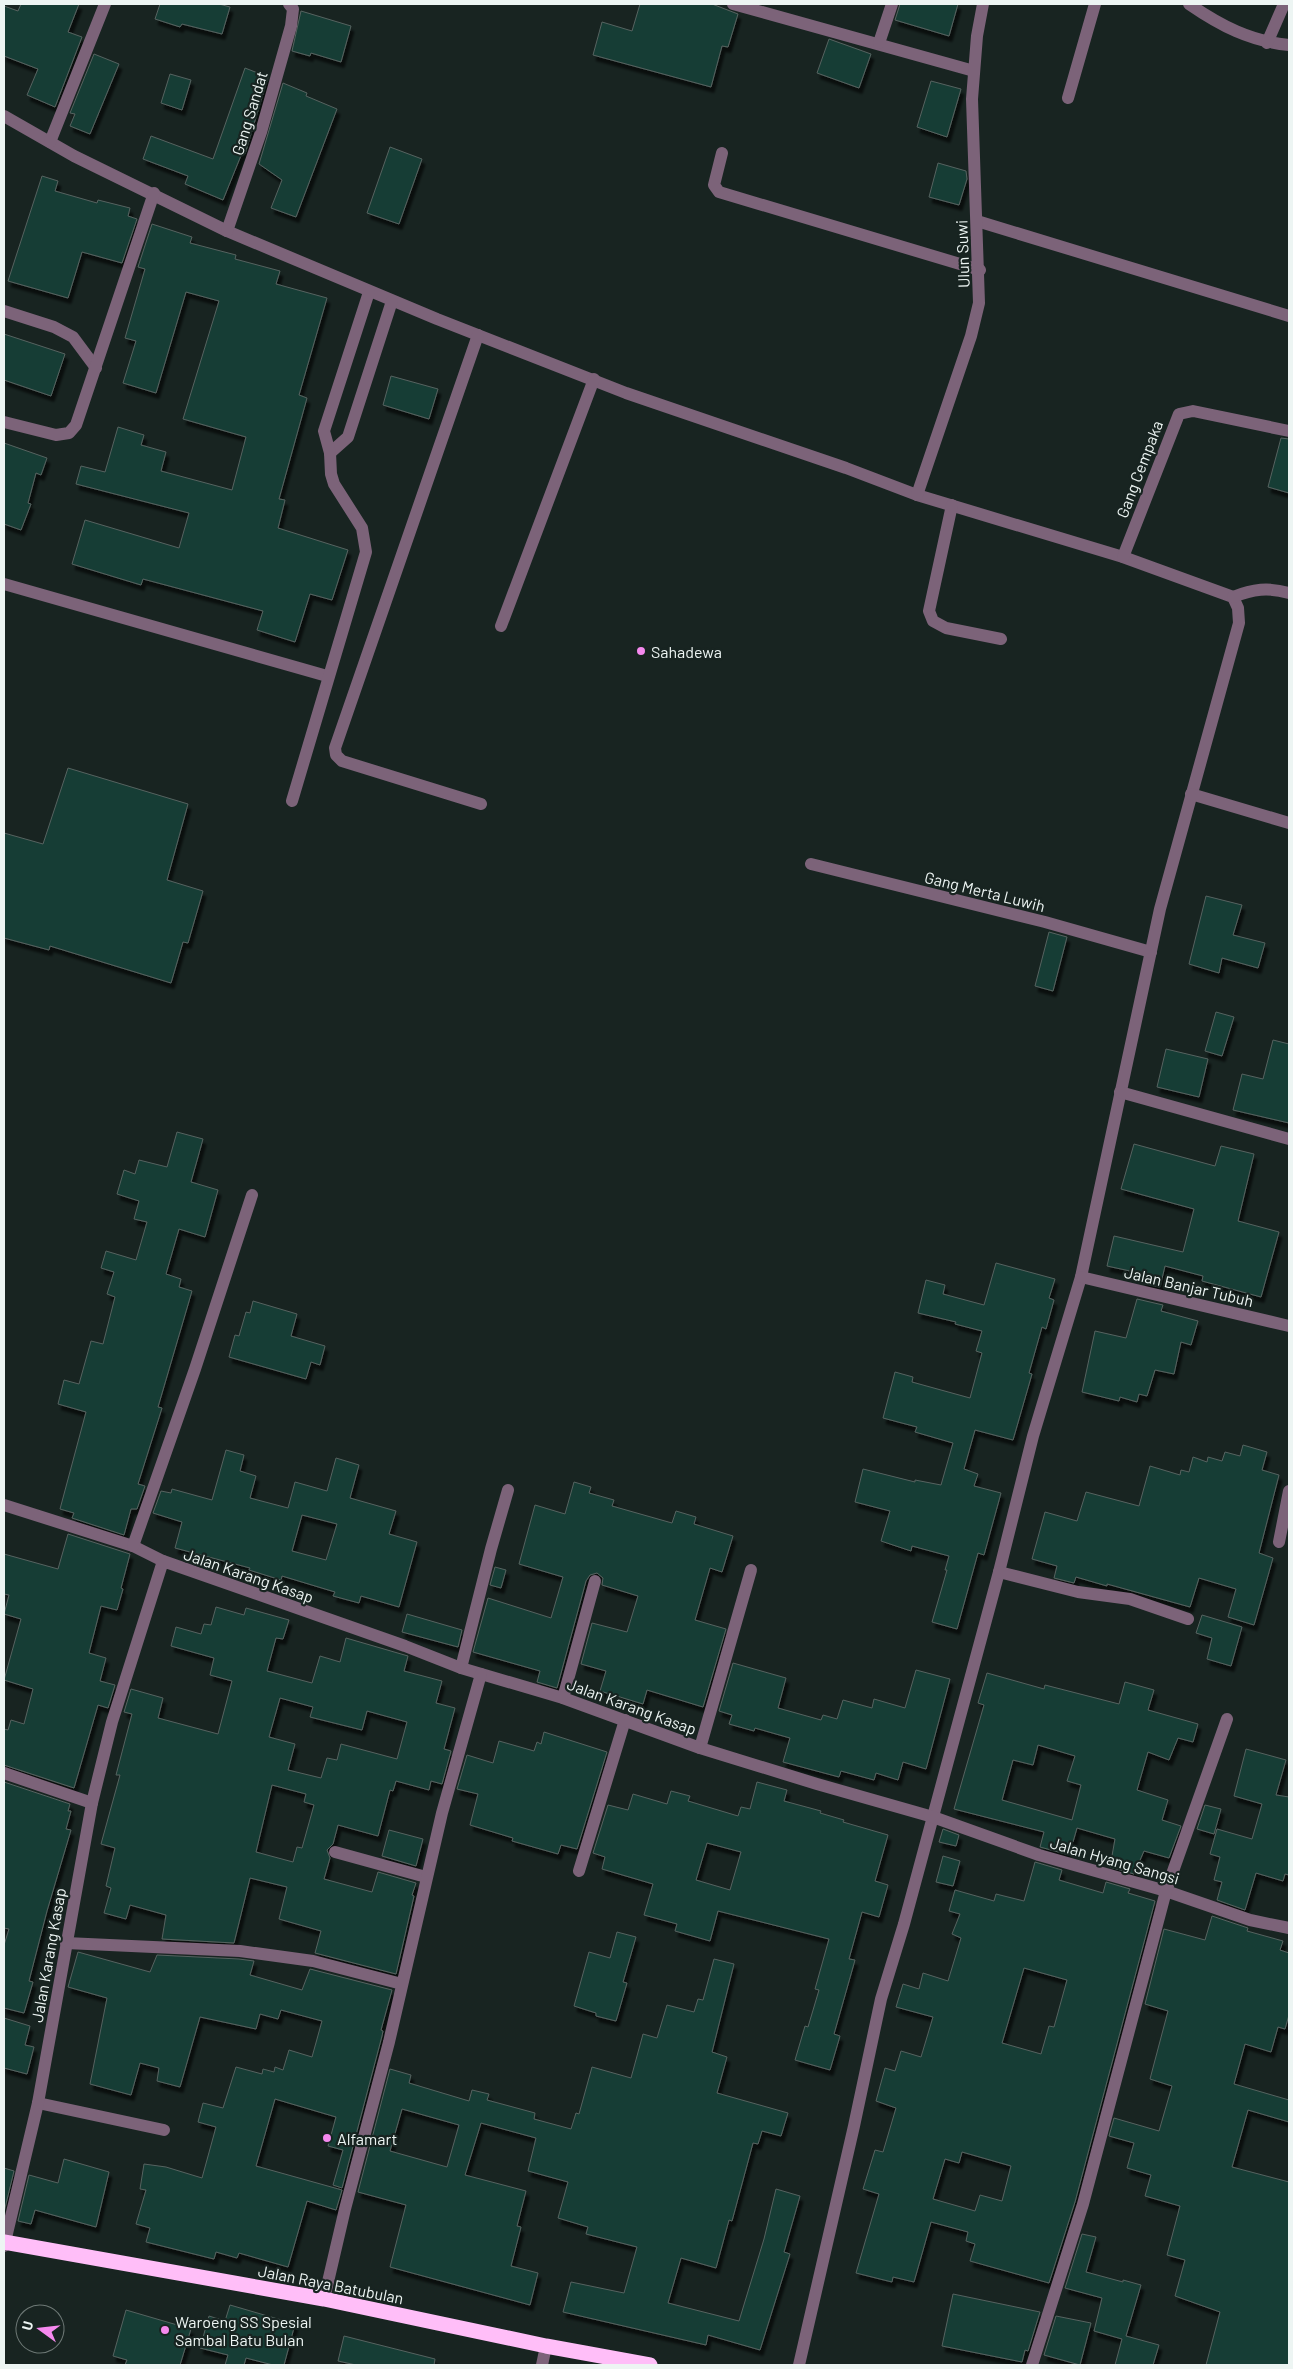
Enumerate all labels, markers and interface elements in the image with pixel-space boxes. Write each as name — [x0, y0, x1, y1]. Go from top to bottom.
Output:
street label: Gang Sandat — [227, 69, 271, 157]
street label: Ulun Suwi — [951, 220, 973, 288]
street label: Gang Cempaka — [1112, 418, 1166, 520]
place label: Sahadewa — [651, 642, 722, 661]
marker: Sahadewa — [635, 645, 647, 657]
street label: Gang Merta Luwih — [923, 867, 1047, 915]
street label: Jalan Banjar Tubuh — [1123, 1262, 1255, 1310]
street label: Jalan Karang Kasap — [182, 1544, 316, 1606]
street label: Jalan Karang Kasap — [565, 1674, 699, 1738]
street label: Jalan Hyang Sangsi — [1048, 1832, 1182, 1888]
street label: Jalan Karang Kasap — [27, 1886, 69, 2024]
place label: Alfamart — [337, 2129, 397, 2148]
marker: Alfamart — [321, 2132, 333, 2144]
street label: Jalan Raya Batubulan — [257, 2261, 405, 2307]
north arrow — [15, 2304, 65, 2354]
place label: Waroeng SS Spesial Sambal Batu Bulan — [175, 2312, 312, 2349]
text: U — [18, 2319, 36, 2332]
marker: Waroeng SS Spesial Sambal Batu Bulan — [159, 2324, 171, 2336]

